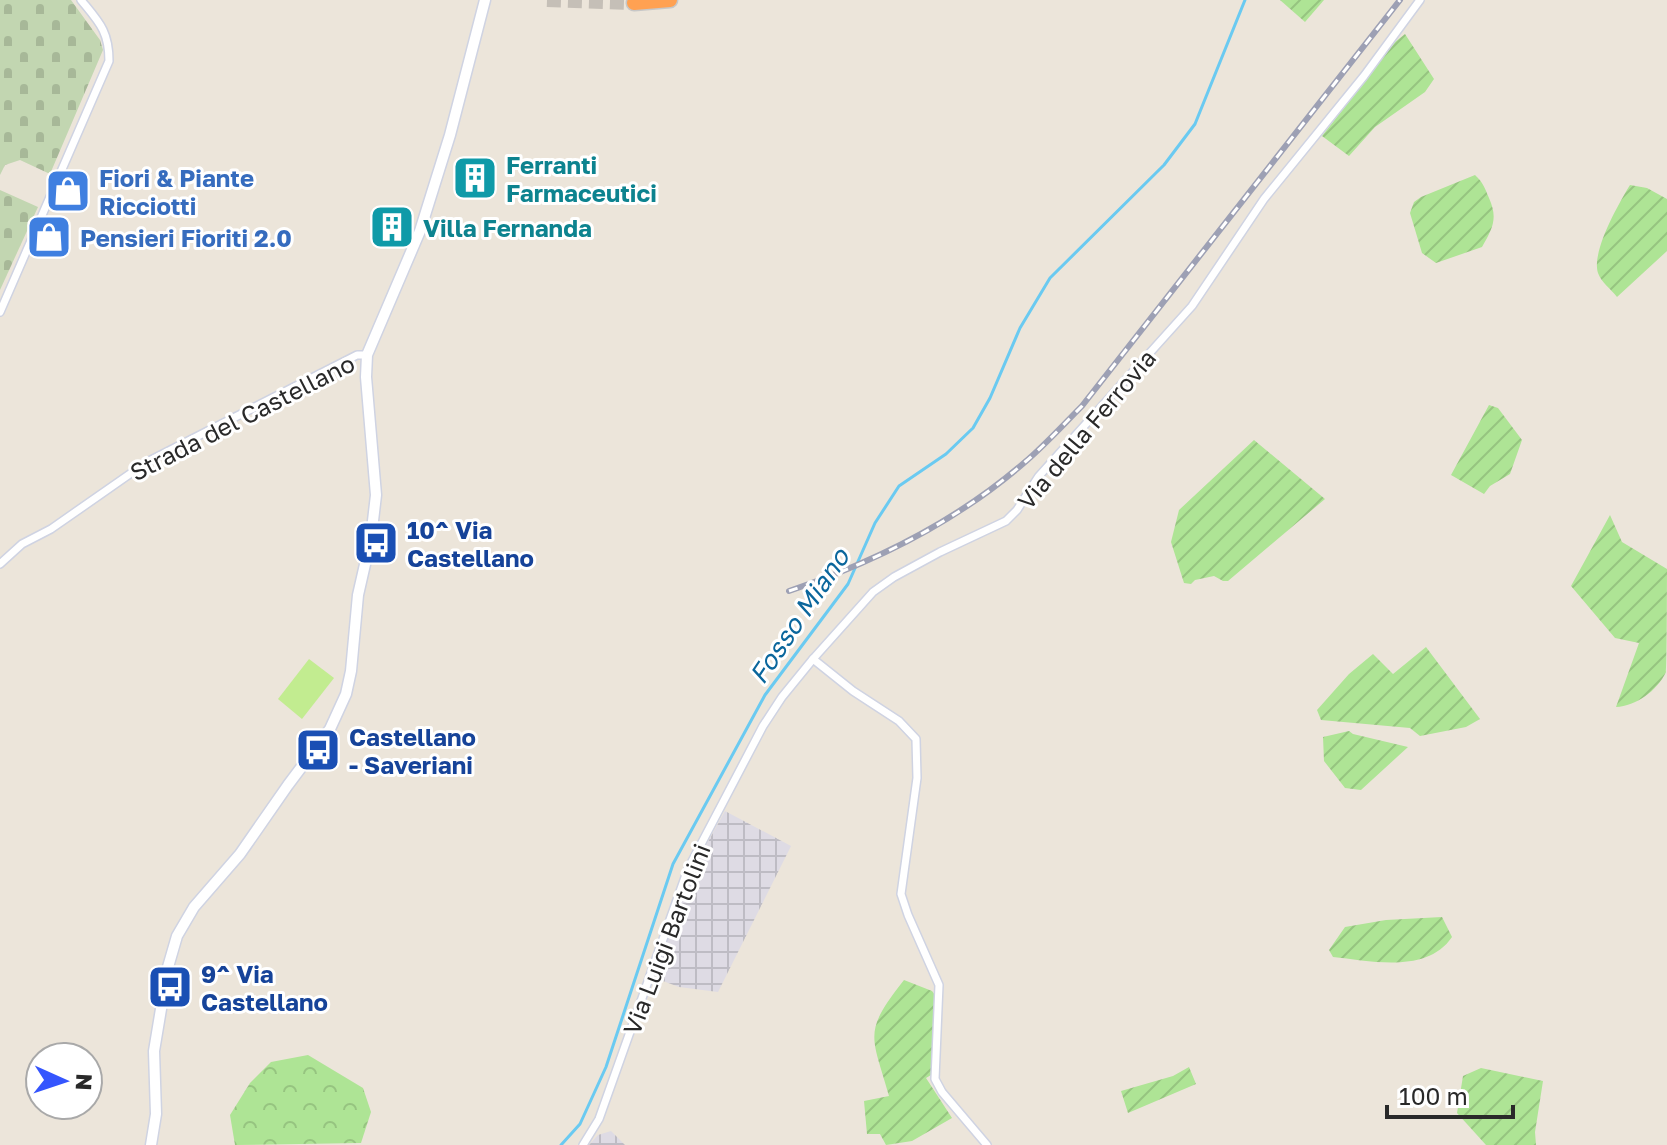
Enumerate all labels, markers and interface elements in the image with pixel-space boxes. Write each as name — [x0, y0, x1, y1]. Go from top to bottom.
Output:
place label: Ferranti Farmaceutici — [506, 150, 657, 207]
building icon: Ferranti Farmaceutici — [451, 154, 499, 202]
place label: Fiori & Piante Ricciotti — [99, 163, 254, 220]
shop icon: Fiori & Piante Ricciotti — [44, 167, 92, 215]
building icon: Villa Fernanda — [368, 203, 416, 251]
shop icon: Pensieri Fioriti 2.0 — [25, 213, 73, 261]
place label: Villa Fernanda — [423, 213, 592, 242]
place label: Pensieri Fioriti 2.0 — [80, 223, 292, 252]
street label: Via della Ferrovia — [1011, 343, 1161, 515]
street label: Strada del Castellano — [125, 348, 359, 486]
place label: 10^ Via Castellano — [407, 515, 534, 572]
bus stop icon: 10^ Via Castellano — [352, 519, 400, 567]
water label: Fosso Miano — [743, 541, 856, 689]
place label: Castellano - Saveriani — [349, 722, 476, 779]
bus stop icon: Castellano - Saveriani — [294, 726, 342, 774]
street label: Via Luigi Bartolini — [616, 839, 716, 1039]
place label: 9^ Via Castellano — [201, 959, 328, 1016]
bus stop icon: 9^ Via Castellano — [146, 963, 194, 1011]
north arrow — [24, 1041, 104, 1121]
scale bar — [1387, 1069, 1513, 1119]
text: N — [71, 1073, 98, 1091]
text: 100 m — [1399, 1081, 1468, 1110]

